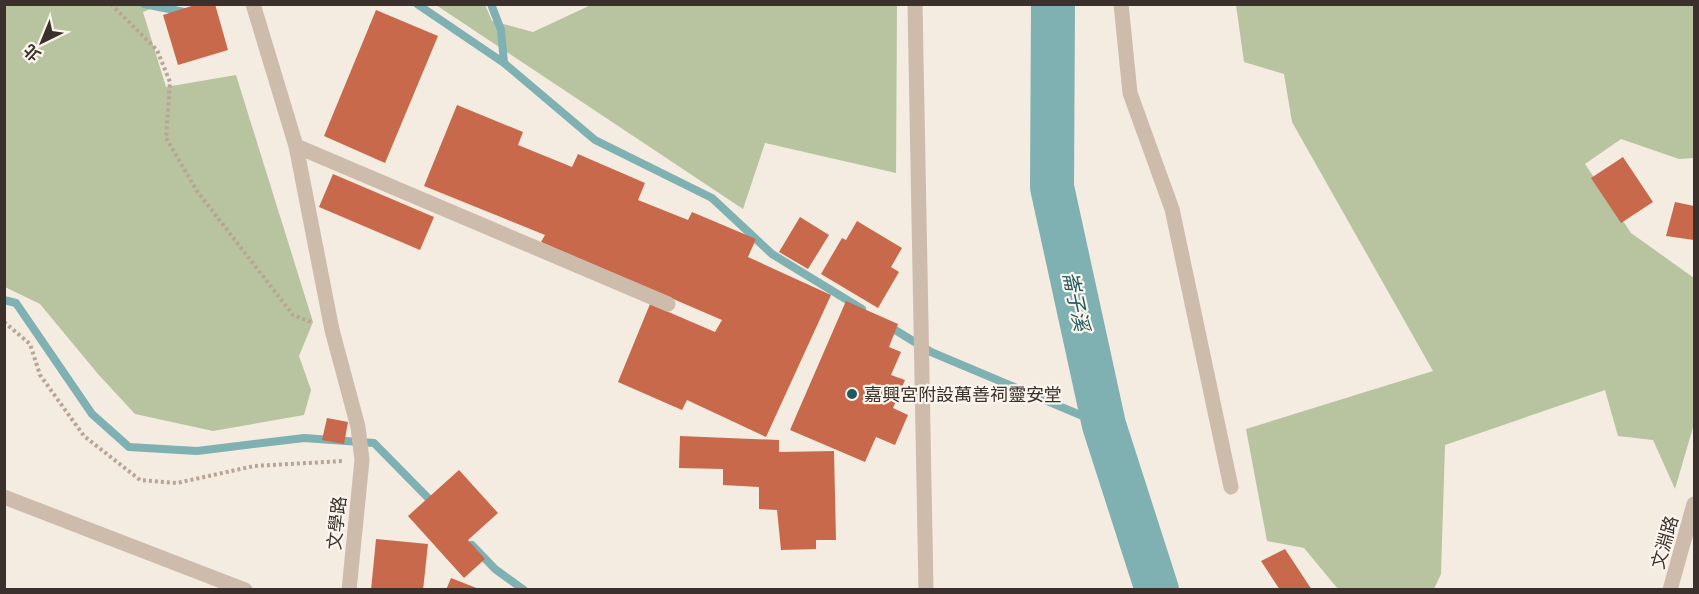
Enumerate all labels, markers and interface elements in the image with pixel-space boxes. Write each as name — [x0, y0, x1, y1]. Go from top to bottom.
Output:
north arrow — [12, 12, 72, 72]
text: 北 — [19, 41, 44, 66]
water label: 崙子溪 — [1059, 269, 1096, 336]
place label: 嘉興宮附設萬善祠靈安堂 — [864, 383, 1062, 405]
marker: 嘉興宮附設萬善祠靈安堂 — [845, 387, 859, 401]
street label: 文學路 — [322, 495, 350, 551]
street label: 文淵路 — [1646, 513, 1682, 571]

